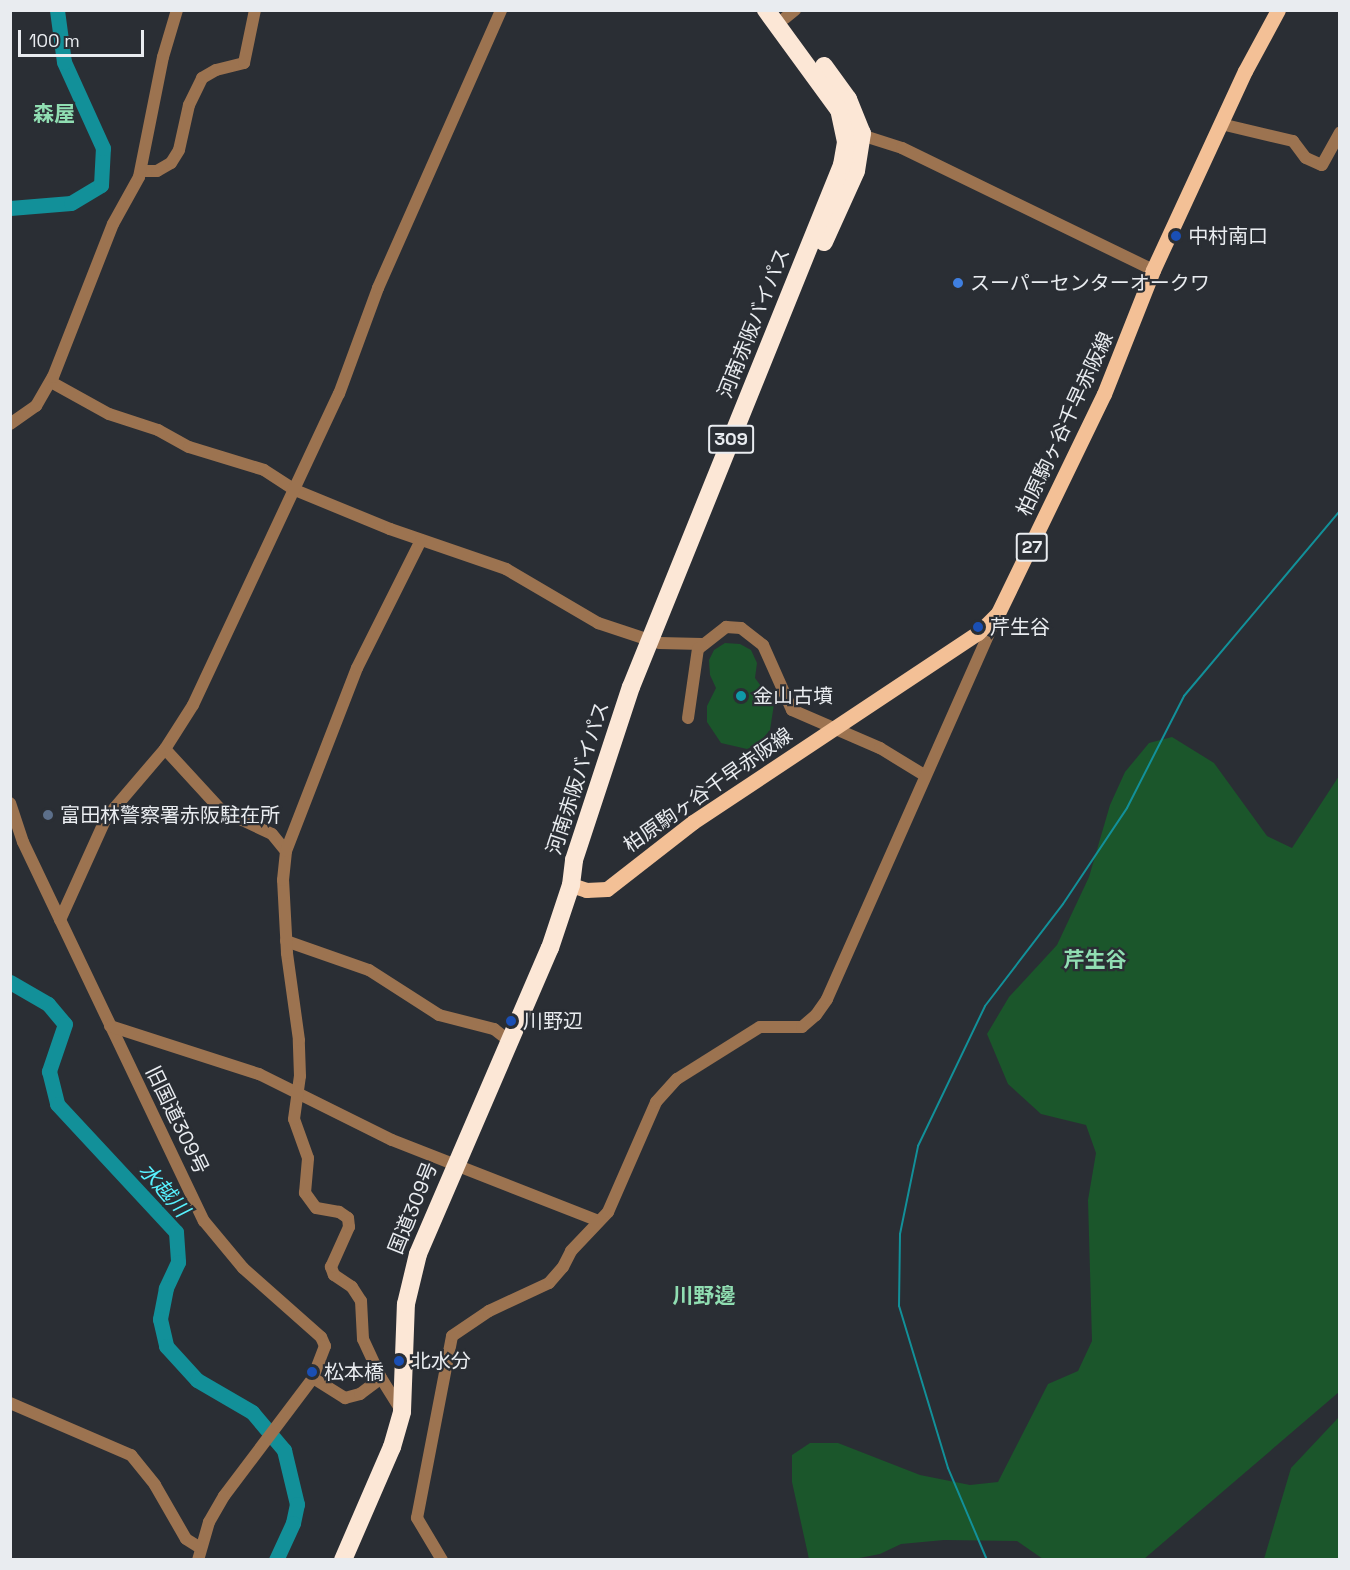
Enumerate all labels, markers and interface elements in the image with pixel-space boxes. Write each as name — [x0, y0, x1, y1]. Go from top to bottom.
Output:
scale bar — [21, 18, 147, 56]
text: 100 m — [29, 29, 80, 52]
district label: 森屋 — [33, 101, 75, 127]
place label: 中村南口 — [1188, 224, 1268, 248]
marker: 中村南口 — [1169, 229, 1183, 243]
street label: 河南赤阪バイパス — [713, 244, 795, 402]
place label: スーパーセンターオークワ — [970, 271, 1210, 295]
marker: スーパーセンターオークワ — [951, 276, 965, 290]
street label: 柏原駒ヶ谷千早赤阪線 — [1012, 328, 1118, 520]
road number: 309 — [707, 424, 755, 454]
road number: 27 — [1016, 532, 1048, 562]
place label: 芹生谷 — [990, 615, 1050, 639]
marker: 芹生谷 — [971, 620, 985, 634]
place label: 金山古墳 — [753, 684, 833, 708]
marker: 金山古墳 — [734, 689, 748, 703]
street label: 河南赤阪バイパス — [542, 698, 614, 858]
street label: 柏原駒ヶ谷千早赤阪線 — [619, 723, 797, 857]
place label: 富田林警察署赤阪駐在所 — [60, 803, 280, 827]
marker: 富田林警察署赤阪駐在所 — [41, 808, 55, 822]
district label: 芹生谷 — [1064, 947, 1126, 973]
place label: 川野辺 — [523, 1009, 583, 1033]
marker: 川野辺 — [504, 1014, 518, 1028]
street label: 旧国道309号 — [141, 1062, 213, 1178]
water label: 水越川 — [134, 1158, 194, 1222]
street label: 国道309号 — [384, 1158, 442, 1258]
district label: 川野邊 — [673, 1283, 735, 1309]
place label: 北水分 — [411, 1349, 471, 1373]
marker: 北水分 — [392, 1354, 406, 1368]
place label: 松本橋 — [324, 1360, 384, 1384]
marker: 松本橋 — [305, 1365, 319, 1379]

